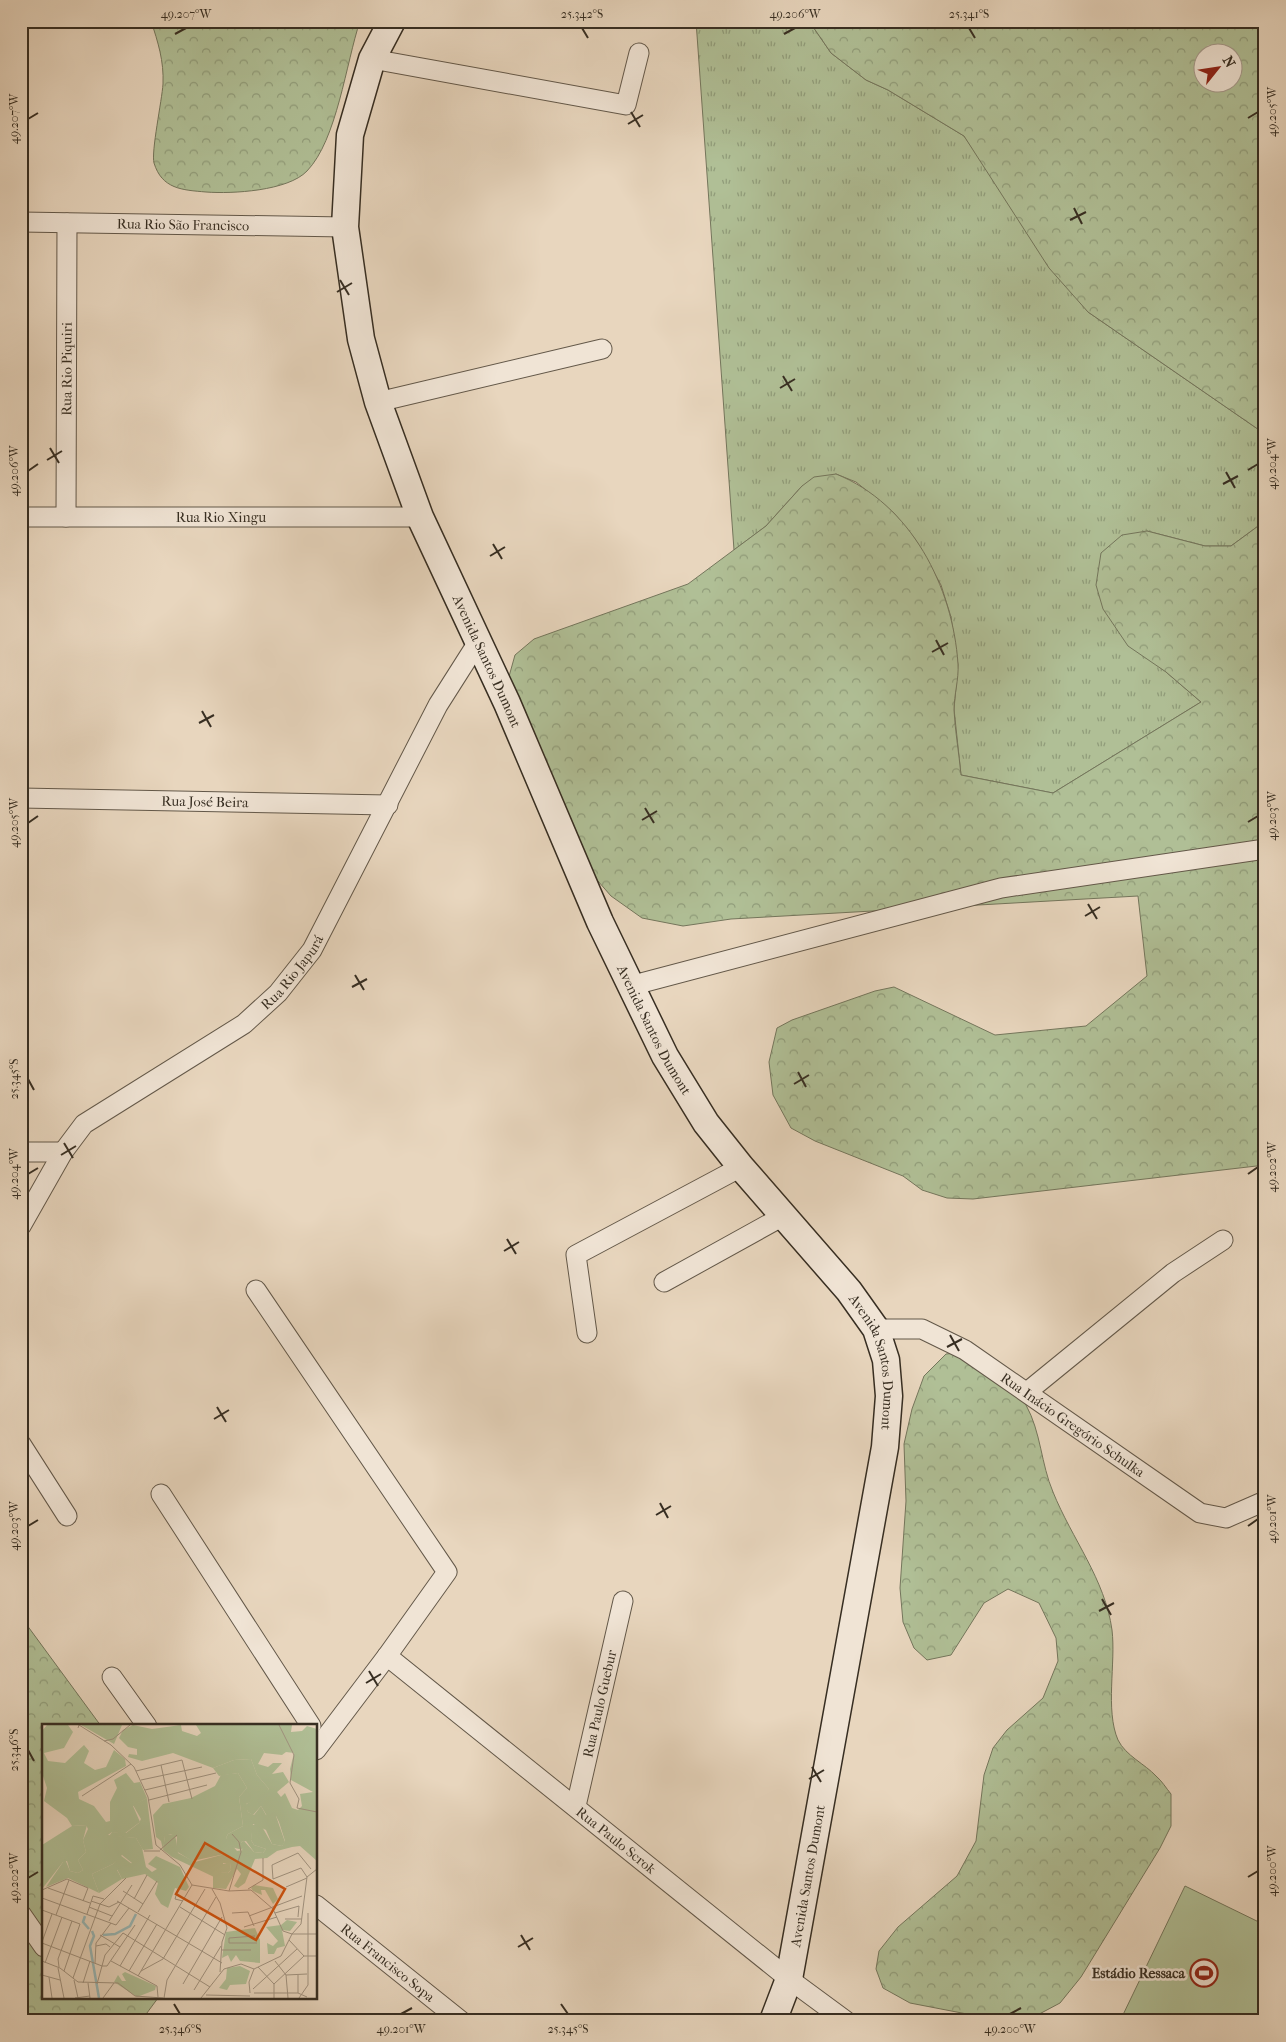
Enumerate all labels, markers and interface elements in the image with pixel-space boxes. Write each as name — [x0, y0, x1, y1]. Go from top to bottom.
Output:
text: 49.207°W — [161, 7, 212, 21]
text: 25.342°S — [561, 7, 603, 21]
text: 49.206°W — [769, 7, 822, 21]
text: 25.341°S — [949, 7, 989, 21]
north arrow — [1194, 42, 1244, 92]
text: N — [1219, 53, 1239, 71]
text: 49.205°W — [1265, 86, 1279, 137]
text: 49.207°W — [7, 93, 21, 144]
street label: Rua Rio São Francisco — [117, 215, 249, 234]
street label: Rua Rio Piquiri — [58, 322, 75, 416]
text: 49.204°W — [1265, 437, 1279, 490]
text: 49.206°W — [7, 444, 21, 497]
street label: Rua Rio Xingu — [176, 509, 266, 526]
street label: Avenida Santos Dumont — [449, 591, 525, 730]
text: 49.203°W — [1265, 790, 1279, 841]
street label: Rua José Beira — [161, 792, 249, 811]
text: 49.205°W — [7, 797, 21, 848]
street label: Rua Rio Japurá — [257, 931, 327, 1013]
street label: Avenida Santos Dumont — [613, 961, 695, 1098]
text: 25.345°S — [7, 1058, 21, 1100]
text: 49.202°W — [1265, 1140, 1279, 1192]
text: 49.204°W — [7, 1147, 21, 1200]
street label: Avenida Santos Dumont — [845, 1290, 898, 1431]
street label: Rua Inácio Gregório Schulka — [997, 1369, 1149, 1481]
text: 49.201°W — [1265, 1493, 1279, 1543]
text: 49.203°W — [7, 1500, 21, 1551]
street label: Rua Paulo Guebur — [579, 1648, 620, 1759]
inset map — [42, 1724, 318, 2000]
text: 25.346°S — [7, 1729, 21, 1771]
street label: Rua Paulo Scrok — [573, 1803, 660, 1878]
street label: Avenida Santos Dumont — [787, 1804, 829, 1949]
text: 49.200°W — [1265, 1844, 1279, 1897]
text: 49.202°W — [7, 1851, 21, 1903]
street label: Rua Francisco Sopa — [337, 1920, 439, 2006]
sports icon: Estádio Ressaca — [1189, 1958, 1219, 1988]
place label: Estádio Ressaca — [1092, 1965, 1186, 1982]
text: 25.346°S — [159, 2022, 201, 2036]
text: 49.201°W — [377, 2022, 427, 2036]
text: 25.345°S — [547, 2022, 589, 2036]
text: 49.200°W — [984, 2022, 1037, 2036]

